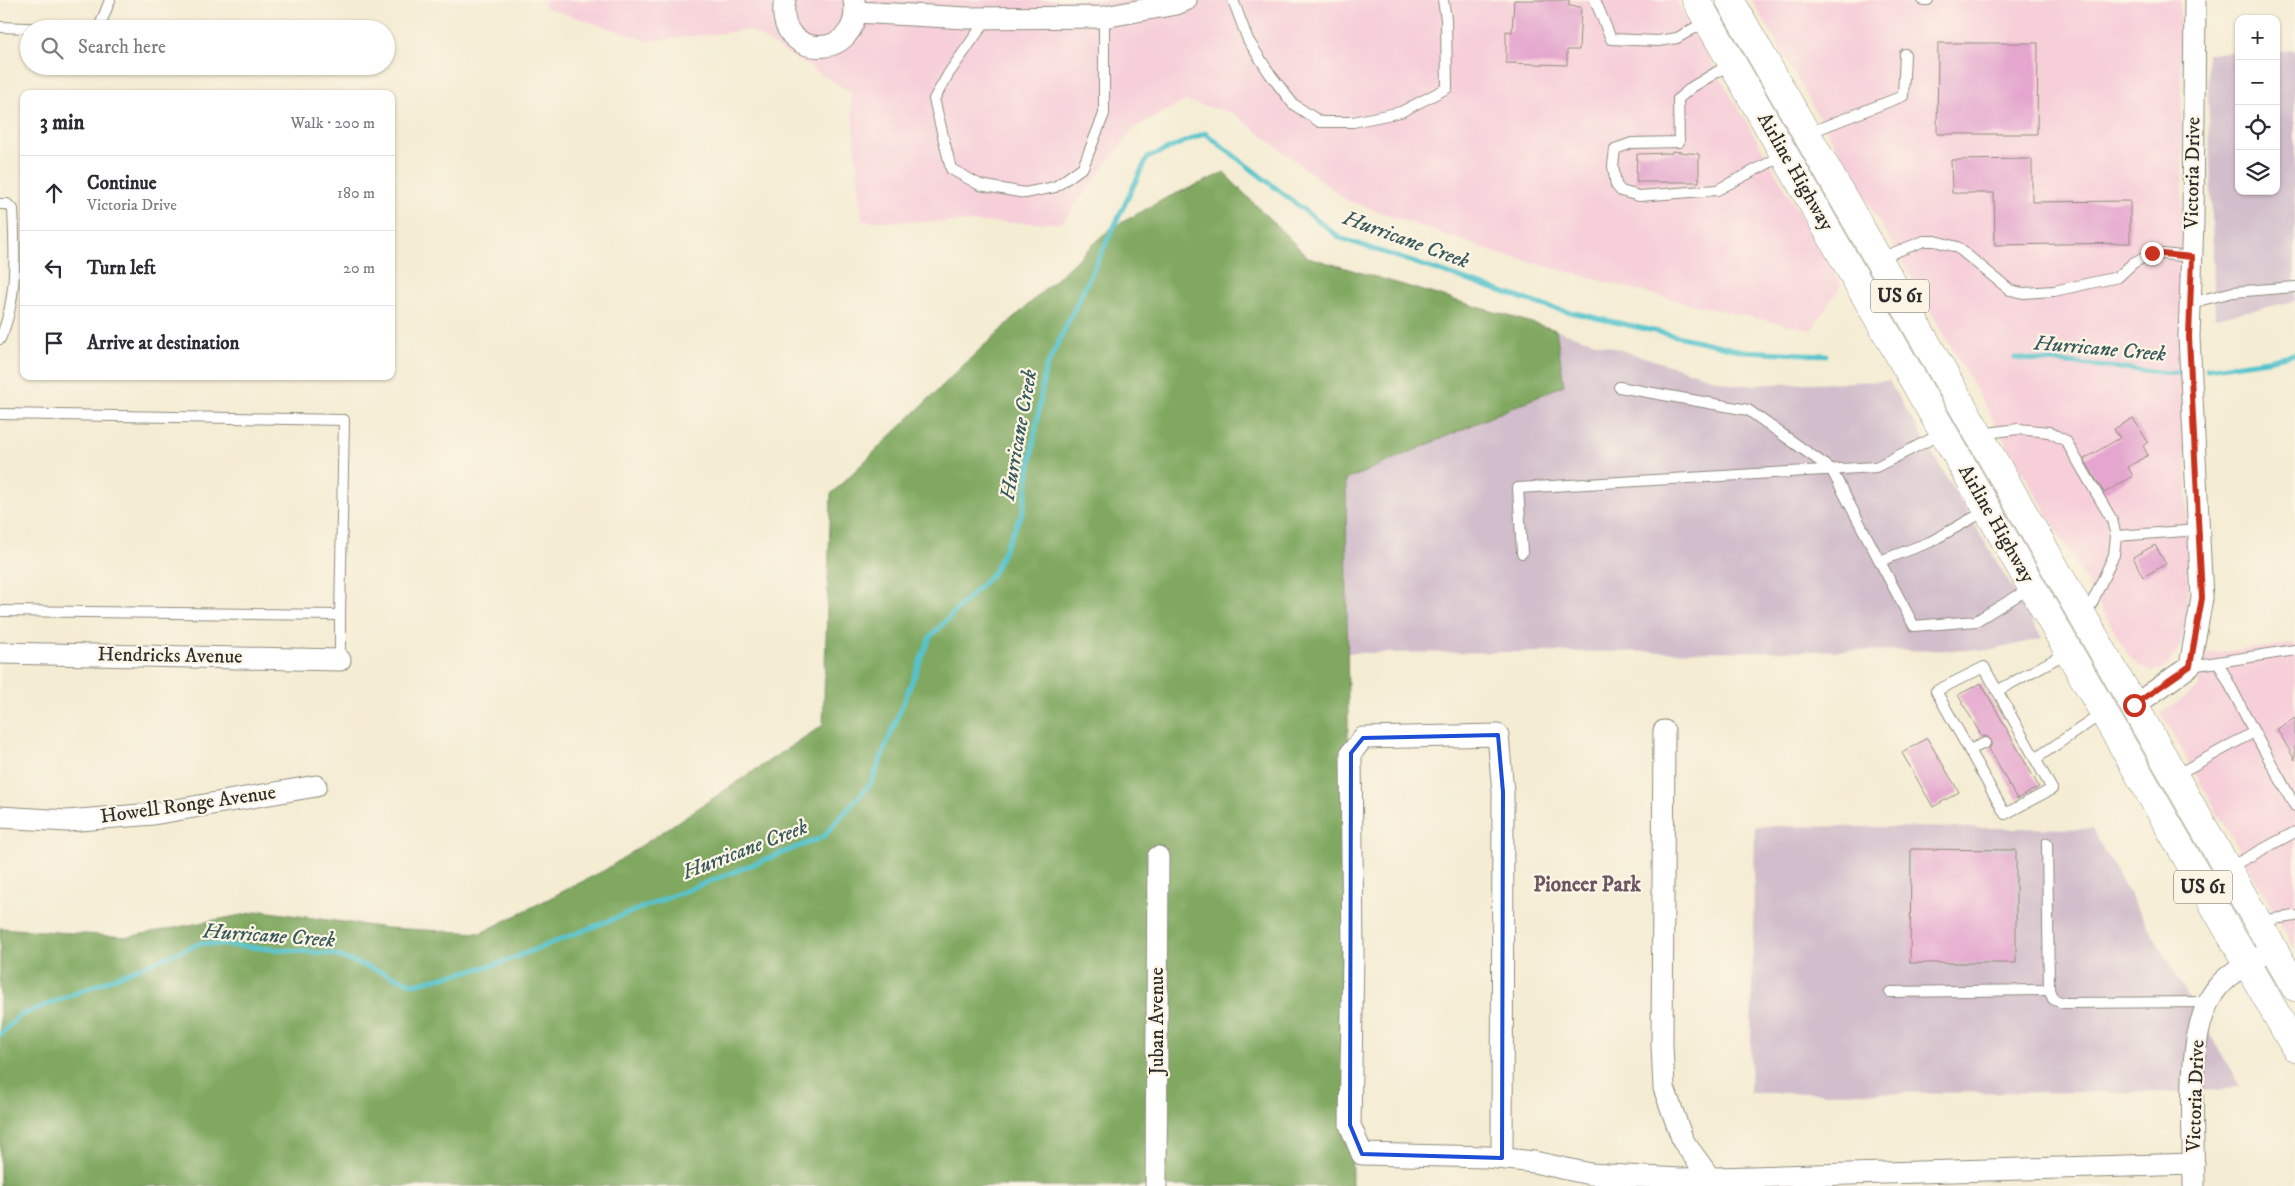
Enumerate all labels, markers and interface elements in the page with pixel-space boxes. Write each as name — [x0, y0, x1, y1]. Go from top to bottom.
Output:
map controls — [2235, 15, 2280, 195]
button: + — [2235, 15, 2280, 60]
search box — [20, 20, 395, 75]
icon: search — [38, 34, 66, 62]
text: Search here — [78, 36, 166, 59]
button: − — [2235, 60, 2280, 105]
button: locate — [2235, 105, 2280, 150]
street label: Airline Highway — [1751, 109, 1839, 236]
text: 3 min — [40, 110, 85, 136]
text: Walk · 200 m — [291, 113, 375, 133]
street label: Victoria Drive — [2180, 117, 2206, 230]
button: layers — [2235, 150, 2280, 195]
text: Continue — [87, 172, 157, 195]
icon: ahead — [40, 179, 68, 207]
text: 180 m — [337, 183, 375, 203]
text: Victoria Drive — [87, 195, 177, 215]
water label: Hurricane Creek — [1338, 205, 1473, 275]
route end — [2141, 242, 2164, 265]
icon: left — [40, 254, 68, 282]
text: Turn left — [87, 257, 156, 280]
text: 20 m — [343, 258, 375, 278]
road number: US 61 — [1871, 280, 1929, 312]
icon: arrive — [40, 329, 68, 357]
water label: Hurricane Creek — [2032, 330, 2167, 368]
text: Arrive at destination — [87, 332, 239, 355]
water label: Hurricane Creek — [995, 367, 1043, 503]
street label: Airline Highway — [1952, 461, 2040, 588]
street label: Hendricks Avenue — [97, 642, 243, 670]
route start — [2123, 694, 2146, 717]
street label: Howell Ronge Avenue — [99, 780, 277, 830]
water label: Hurricane Creek — [678, 814, 812, 886]
road number: US 61 — [2174, 870, 2232, 904]
district label: Pioneer Park — [1533, 872, 1641, 898]
water label: Hurricane Creek — [201, 918, 336, 954]
street label: Juban Avenue — [1145, 967, 1170, 1077]
street label: Victoria Drive — [2182, 1039, 2210, 1154]

